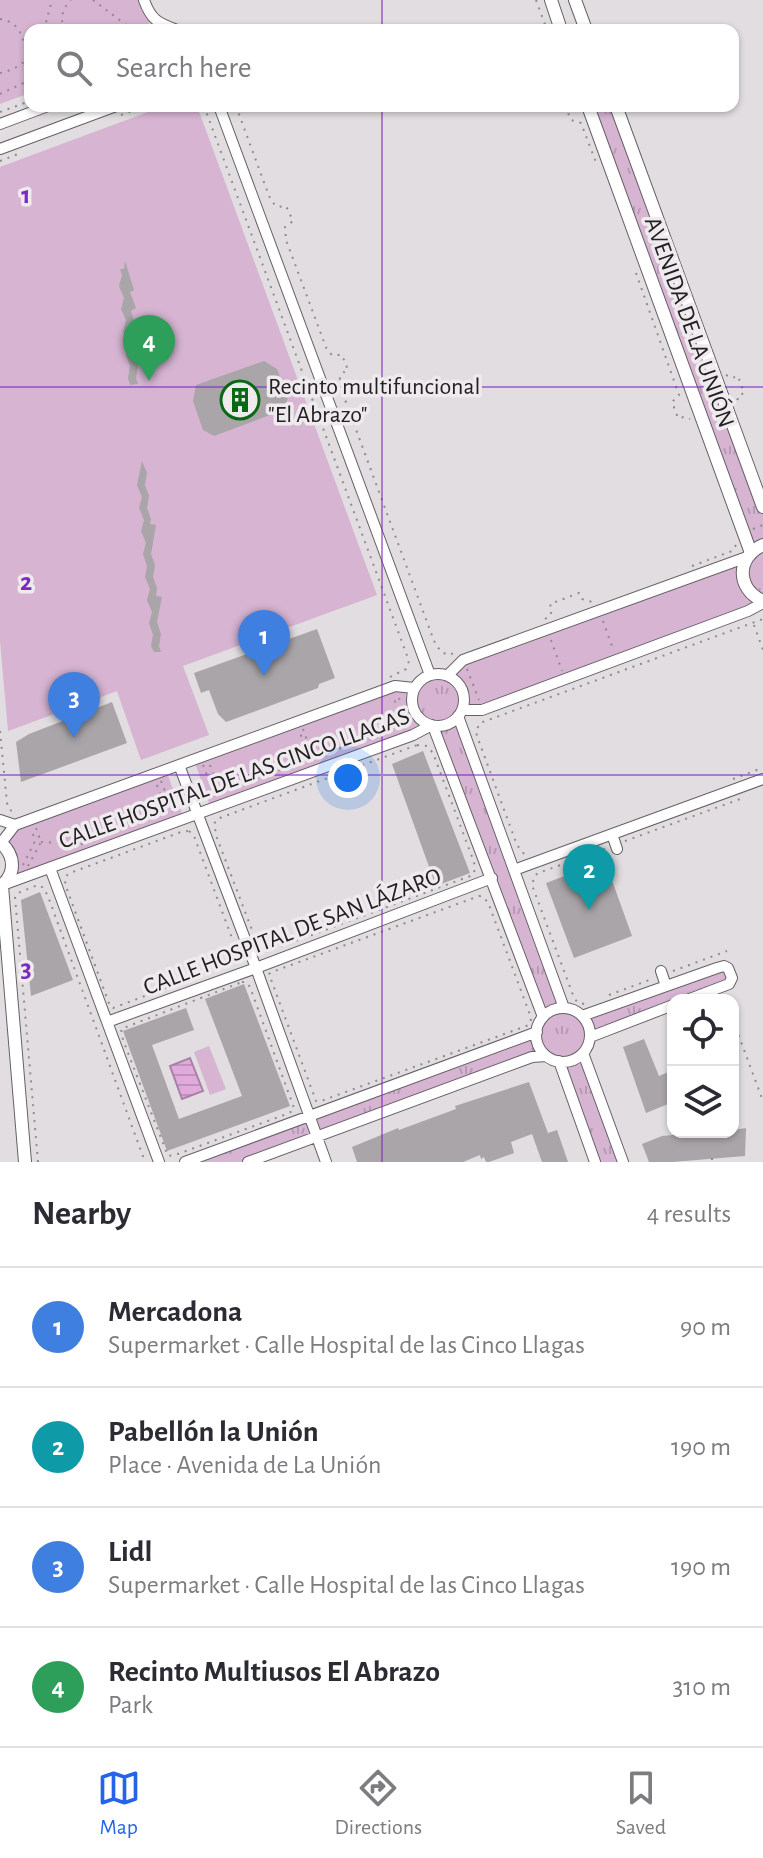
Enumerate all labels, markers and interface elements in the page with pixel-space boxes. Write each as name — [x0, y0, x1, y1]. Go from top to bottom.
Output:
search box — [24, 24, 739, 112]
icon: search — [52, 46, 96, 90]
text: Search here — [116, 53, 252, 83]
text: 1 — [21, 182, 31, 208]
street label: AVENIDA DE LA UNIÓN — [640, 213, 740, 431]
pin: 4 — [123, 315, 175, 381]
place label: Recinto multifuncional "El Abrazo" — [268, 375, 481, 427]
building icon: Recinto multifuncional "El Abrazo" — [219, 379, 261, 421]
text: 2 — [20, 569, 32, 595]
pin: 1 — [238, 610, 290, 676]
pin: 3 — [48, 672, 100, 738]
street label: CALLE HOSPITAL DE LAS CINCO LLAGAS — [56, 704, 413, 854]
your location — [328, 758, 368, 798]
pin: 2 — [563, 844, 615, 910]
street label: CALLE HOSPITAL DE SAN LÁZARO — [140, 862, 444, 1000]
text: 3 — [20, 956, 32, 982]
map controls — [667, 994, 739, 1138]
button: locate — [667, 994, 739, 1066]
button: layers — [667, 1066, 739, 1138]
text: Nearby — [32, 1197, 131, 1231]
text: 4 results — [647, 1201, 731, 1227]
text: Mercadona — [108, 1297, 242, 1327]
text: 1 — [53, 1314, 63, 1340]
text: 90 m — [680, 1314, 731, 1340]
text: Supermarket · Calle Hospital de las Cinco Llagas — [108, 1332, 585, 1358]
text: Pabellón la Unión — [108, 1417, 319, 1447]
text: 2 — [52, 1434, 64, 1460]
text: 190 m — [671, 1434, 731, 1460]
text: Place · Avenida de La Unión — [108, 1452, 381, 1478]
text: Lidl — [108, 1537, 153, 1567]
text: 3 — [52, 1554, 64, 1580]
text: 190 m — [671, 1554, 731, 1580]
text: Supermarket · Calle Hospital de las Cinco Llagas — [108, 1572, 585, 1598]
text: Recinto Multiusos El Abrazo — [108, 1657, 440, 1687]
text: 4 — [51, 1674, 65, 1700]
text: 310 m — [673, 1674, 731, 1700]
text: Park — [108, 1692, 153, 1718]
tab: Map — [97, 1766, 141, 1840]
tab: Directions — [334, 1766, 422, 1840]
tab: Saved — [616, 1766, 666, 1840]

